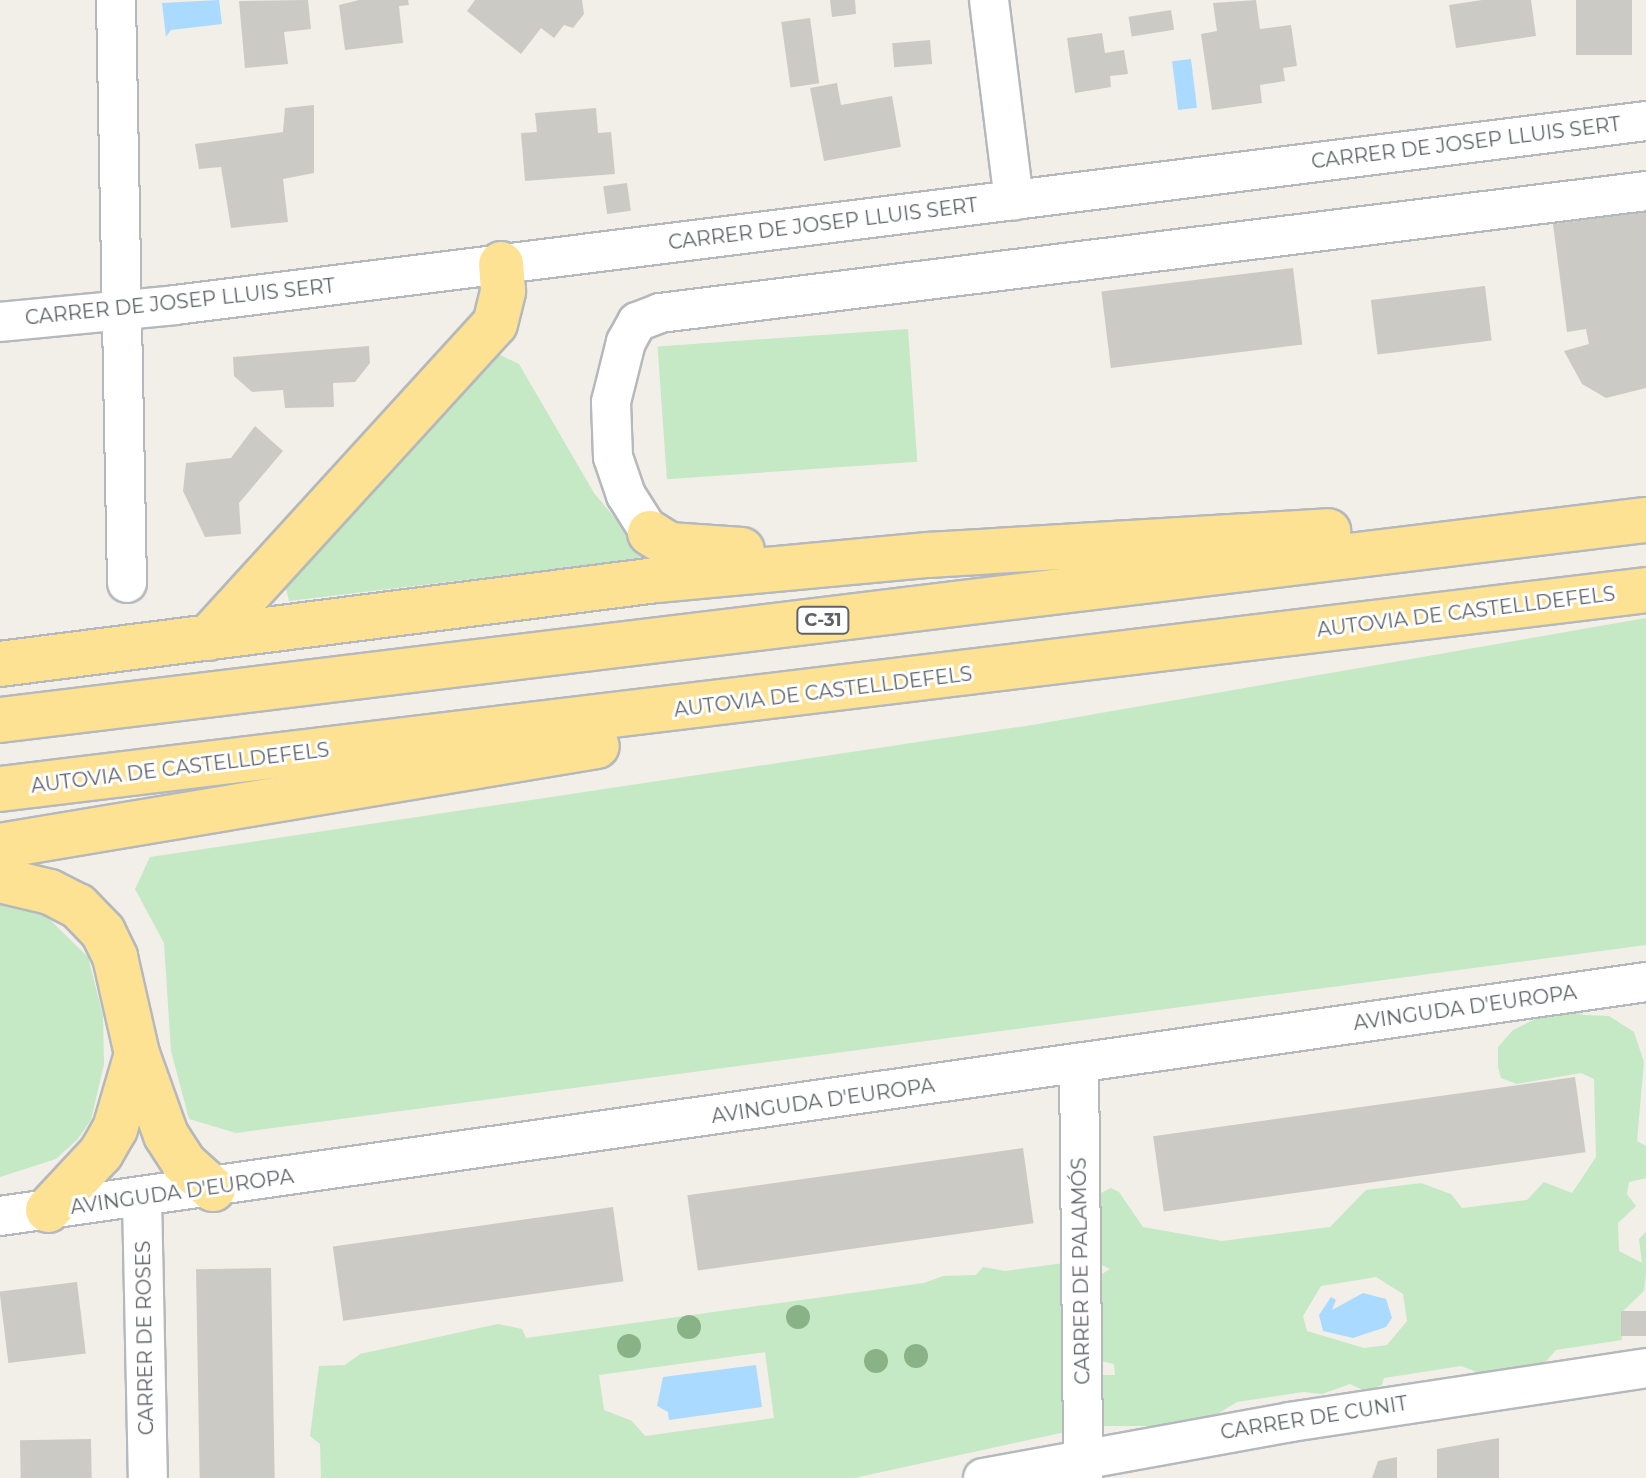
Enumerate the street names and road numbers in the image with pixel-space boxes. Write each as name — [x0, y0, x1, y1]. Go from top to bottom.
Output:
street label: CARRER DE JOSEP LLUIS SERT — [1310, 112, 1622, 174]
street label: CARRER DE JOSEP LLUIS SERT — [667, 193, 979, 255]
street label: CARRER DE JOSEP LLUIS SERT — [24, 274, 336, 330]
street label: AUTOVIA DE CASTELLDEFELS — [1316, 582, 1616, 642]
road number: C-31 — [795, 606, 851, 634]
street label: AUTOVIA DE CASTELLDEFELS — [673, 662, 973, 722]
street label: AUTOVIA DE CASTELLDEFELS — [30, 738, 330, 798]
street label: AVINGUDA D'EUROPA — [1352, 980, 1578, 1036]
street label: AVINGUDA D'EUROPA — [710, 1073, 936, 1129]
street label: CARRER DE PALAMÓS — [1067, 1157, 1095, 1385]
street label: AVINGUDA D'EUROPA — [69, 1164, 295, 1220]
street label: CARRER DE ROSES — [131, 1241, 159, 1435]
street label: CARRER DE CUNIT — [1219, 1391, 1409, 1445]

